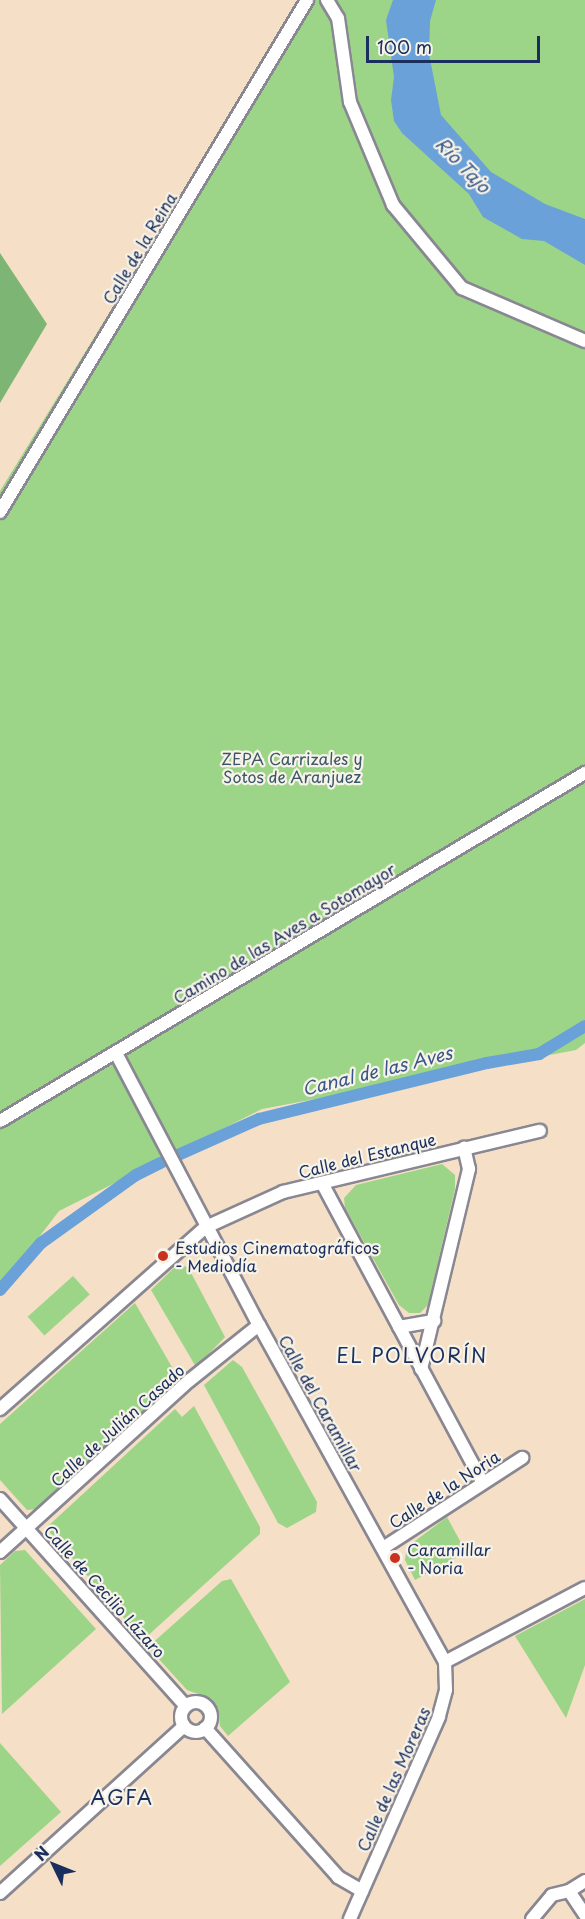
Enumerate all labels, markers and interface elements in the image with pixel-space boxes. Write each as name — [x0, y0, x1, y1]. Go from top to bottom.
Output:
scale bar — [369, 24, 543, 62]
text: 100 m — [377, 33, 432, 60]
water label: Río Tajo — [431, 132, 495, 198]
street label: Calle de la Reina — [97, 187, 181, 309]
park label: ZEPA Carrizales y Sotos de Aranjuez — [222, 748, 362, 786]
street label: Camino de las Aves a Sotomayor — [170, 859, 398, 1007]
water label: Canal de las Aves — [300, 1042, 454, 1100]
street label: Calle del Estanque — [296, 1129, 438, 1181]
place label: Estudios Cinematográficos - Mediodía — [175, 1237, 379, 1275]
marker: Estudios Cinematográficos - Mediodía — [156, 1249, 170, 1263]
street label: Calle del Caramillar — [275, 1331, 367, 1475]
district label: EL POLVORÍN — [338, 1343, 486, 1367]
street label: Calle de Julián Casado — [45, 1359, 189, 1491]
street label: Calle de la Noria — [384, 1445, 504, 1533]
street label: Calle de Cecilio Lázaro — [40, 1520, 170, 1662]
place label: Caramillar - Noria — [407, 1539, 491, 1577]
marker: Caramillar - Noria — [388, 1551, 402, 1565]
street label: Calle de las Moreras — [352, 1703, 434, 1855]
district label: AGFA — [91, 1785, 153, 1809]
north arrow — [24, 1835, 84, 1895]
text: N — [28, 1840, 54, 1866]

